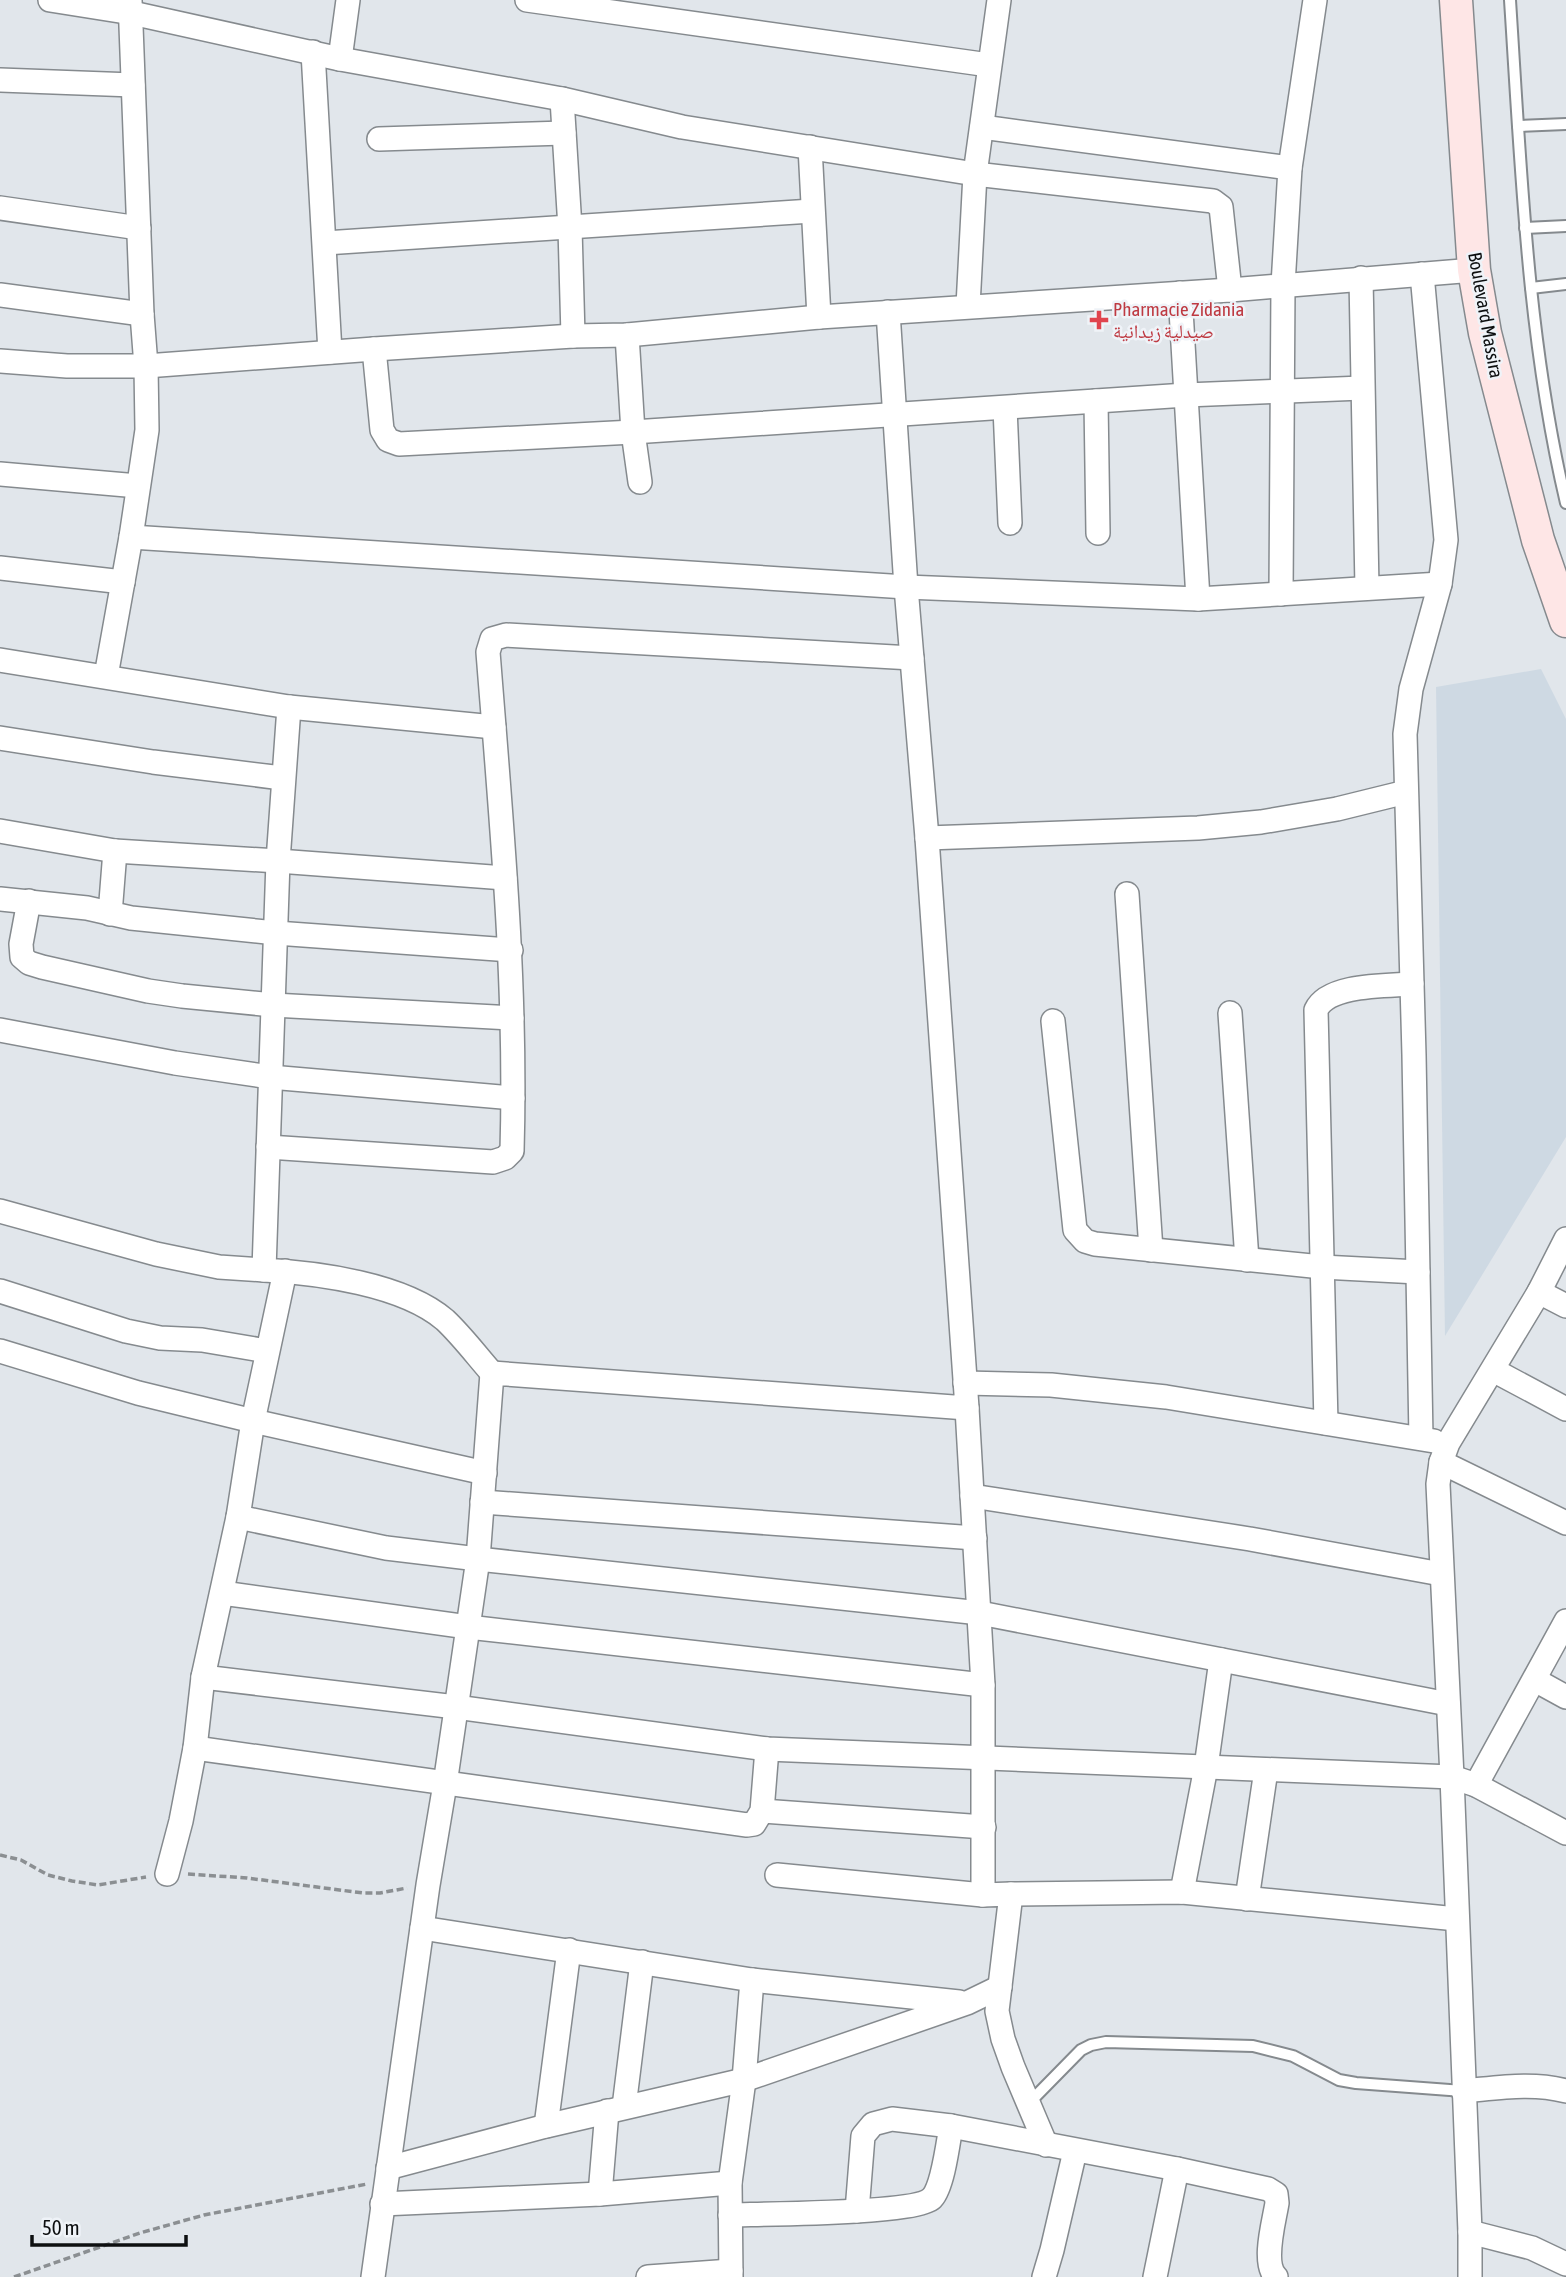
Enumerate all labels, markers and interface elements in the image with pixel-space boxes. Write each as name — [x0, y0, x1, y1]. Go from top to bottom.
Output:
street label: Boulevard Massira — [1464, 250, 1508, 380]
place label: Pharmacie Zidania صيدلية زيدانية — [1113, 298, 1244, 343]
marker: Pharmacie Zidania صيدلية زيدانية — [1091, 312, 1107, 328]
scale bar — [32, 2204, 186, 2248]
text: 50 m — [42, 2215, 80, 2239]

